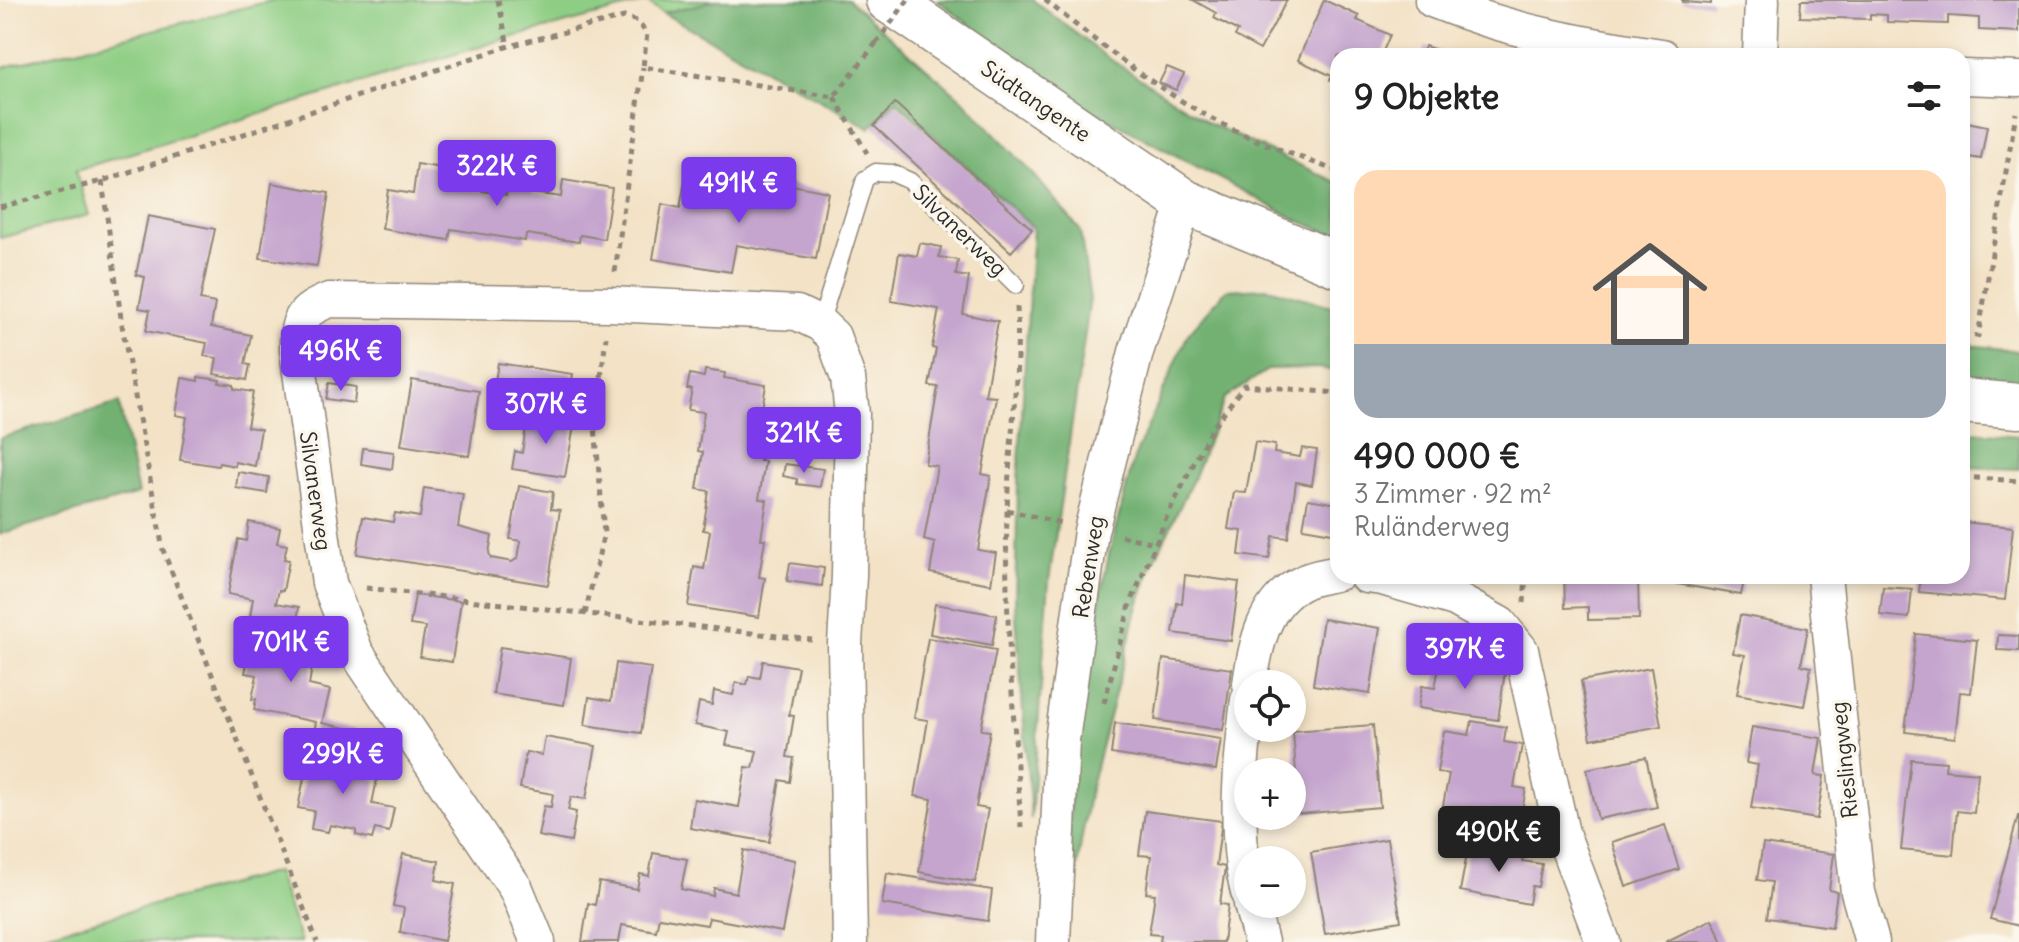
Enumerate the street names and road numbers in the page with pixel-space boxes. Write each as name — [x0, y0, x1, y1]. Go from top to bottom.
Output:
street label: Südtangente — [976, 54, 1096, 148]
street label: Silvanerweg — [907, 178, 1013, 282]
street label: Silvanerweg — [294, 430, 338, 552]
street label: Rebenweg — [1066, 514, 1110, 620]
street label: Rieslingweg — [1824, 700, 1864, 820]

